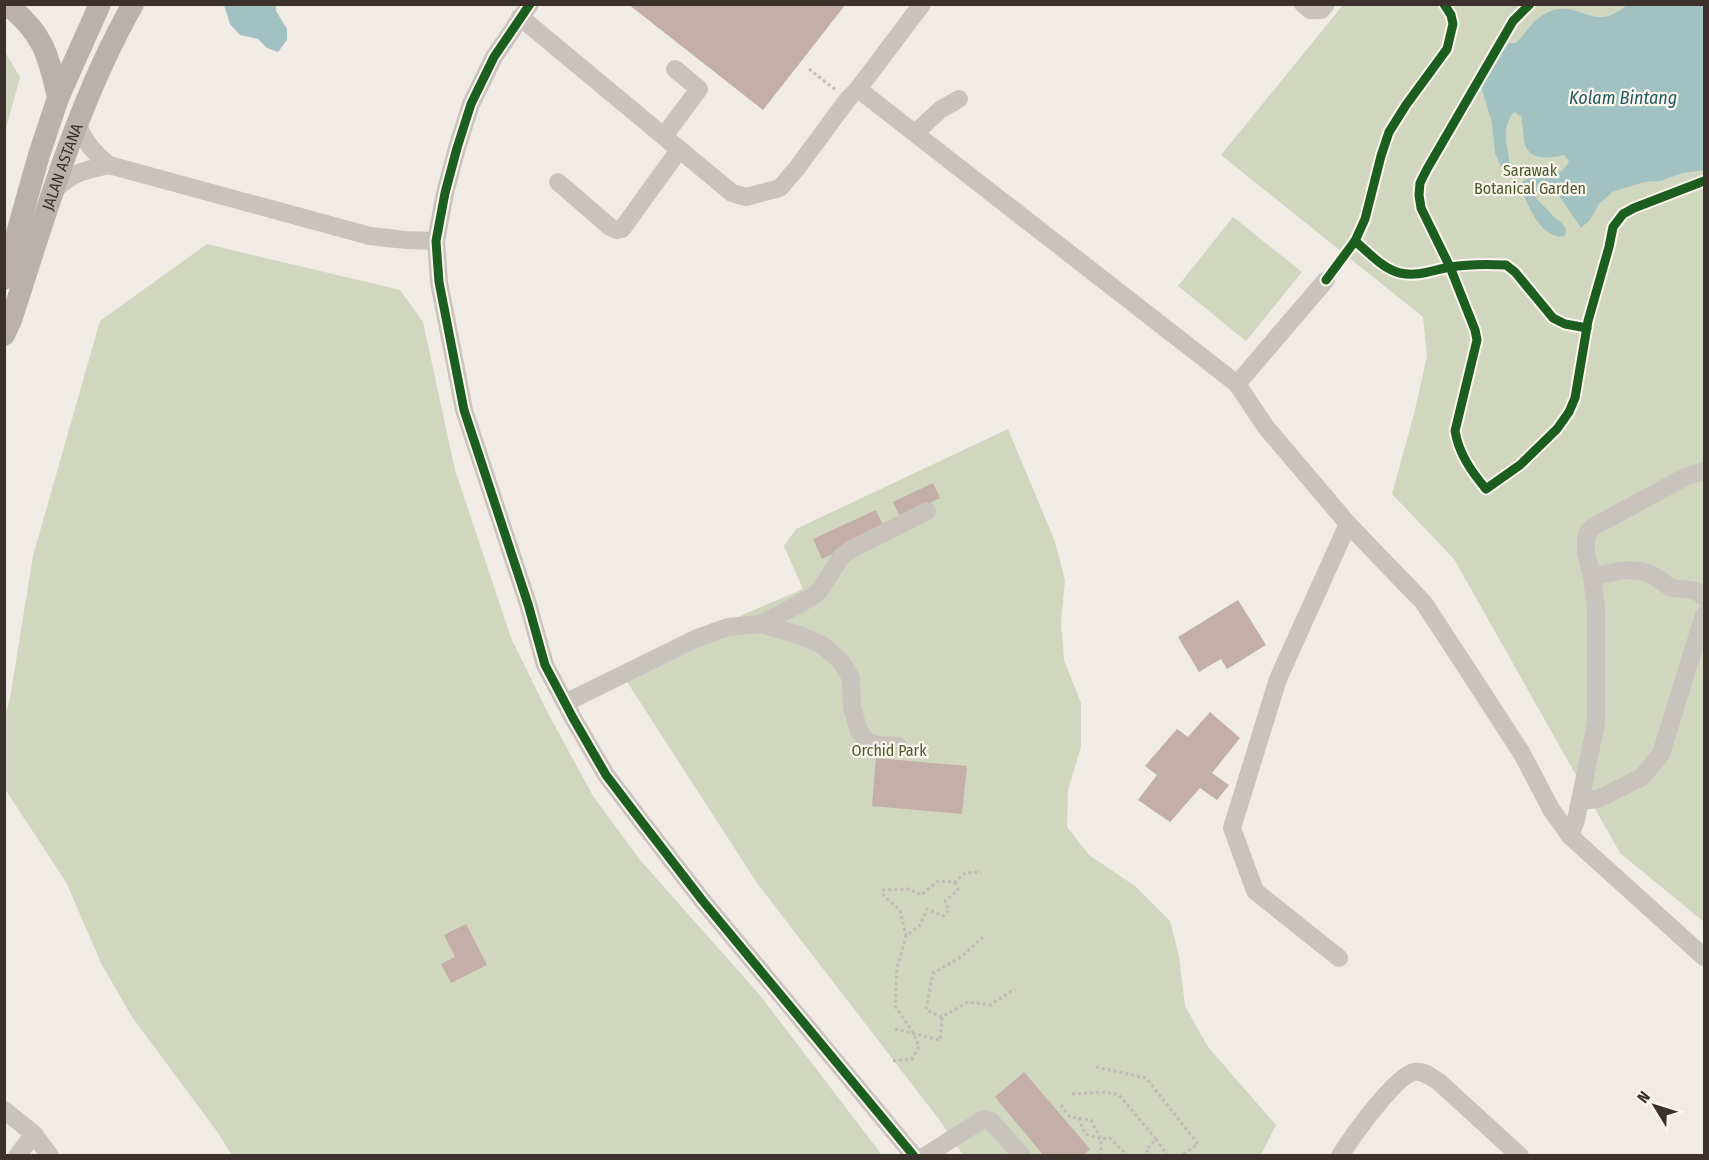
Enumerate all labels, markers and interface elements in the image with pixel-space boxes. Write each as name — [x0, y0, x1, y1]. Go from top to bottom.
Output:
water label: Kolam Bintang — [1569, 87, 1677, 109]
street label: JALAN ASTANA — [38, 120, 87, 213]
park label: Sarawak Botanical Garden — [1474, 161, 1586, 198]
park label: Orchid Park — [851, 741, 927, 760]
north arrow — [1625, 1076, 1685, 1136]
text: N — [1633, 1087, 1654, 1107]

